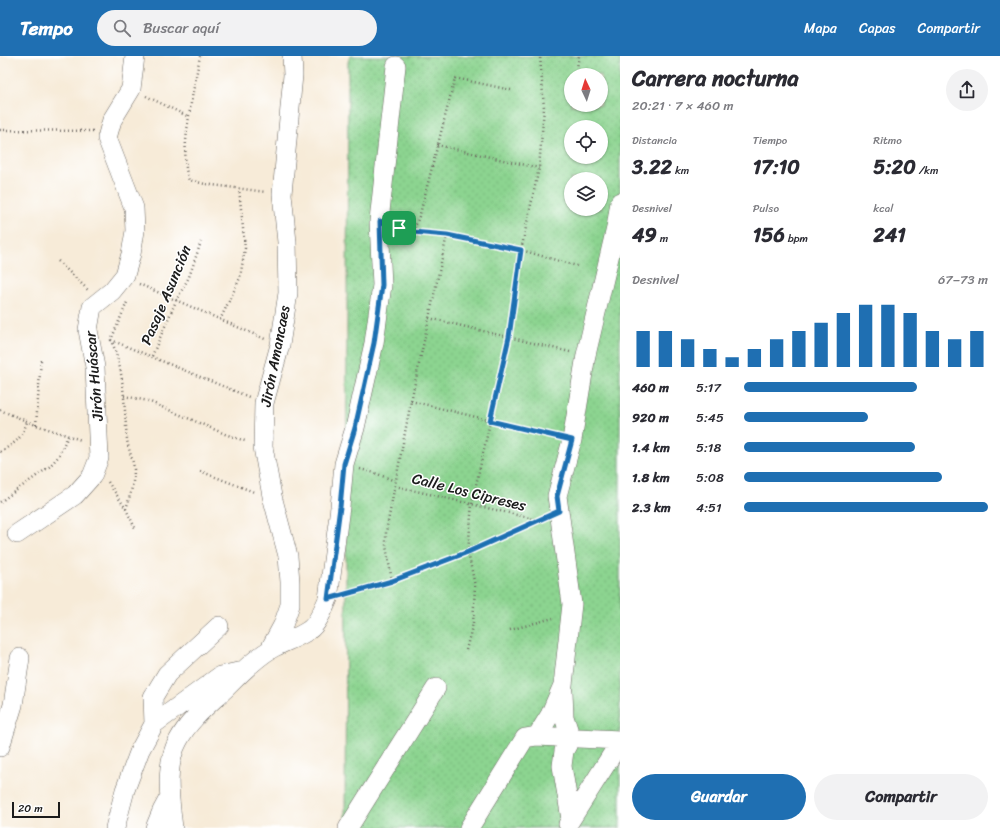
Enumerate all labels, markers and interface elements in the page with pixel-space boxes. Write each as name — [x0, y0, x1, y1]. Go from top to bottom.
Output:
search box — [97, 10, 377, 46]
text: Tempo — [20, 12, 73, 45]
text: Buscar aquí — [143, 15, 219, 41]
text: Mapa — [804, 16, 837, 41]
text: Capas — [859, 16, 896, 41]
text: Compartir — [918, 16, 980, 41]
icon: search — [111, 17, 133, 39]
text: Carrera nocturna — [632, 59, 799, 98]
north arrow — [564, 68, 608, 112]
map controls — [564, 68, 608, 216]
button: share — [946, 69, 988, 111]
text: 20:21 · 7 × 460 m — [632, 94, 733, 117]
button: locate — [564, 120, 608, 164]
text: Distancia — [632, 131, 677, 150]
text: Tiempo — [753, 131, 787, 150]
text: Ritmo — [873, 131, 902, 150]
text: 3.22 — [632, 150, 672, 185]
text: 17:10 — [753, 150, 800, 185]
text: 5:20 — [873, 150, 916, 185]
text: km — [672, 161, 689, 180]
text: /km — [916, 161, 938, 180]
button: layers — [564, 172, 608, 216]
text: Desnivel — [632, 199, 672, 218]
text: Pulso — [753, 199, 779, 218]
text: kcal — [873, 199, 893, 218]
pin — [382, 211, 416, 245]
icon: arrive — [388, 217, 410, 239]
text: 49 — [632, 218, 657, 253]
text: 156 — [753, 218, 785, 253]
text: 241 — [873, 218, 906, 253]
text: m — [657, 229, 668, 248]
text: bpm — [785, 229, 808, 248]
street label: Pasaje Asunción — [133, 241, 199, 349]
text: Desnivel — [632, 268, 679, 291]
text: 67–73 m — [938, 268, 988, 291]
street label: Jirón Amancaes — [252, 302, 298, 410]
street label: Jirón Huáscar — [77, 329, 111, 423]
text: 460 m — [632, 376, 669, 399]
text: 5:17 — [696, 376, 721, 399]
text: 920 m — [632, 406, 669, 429]
text: 5:45 — [696, 406, 724, 429]
text: 1.4 km — [632, 436, 670, 459]
text: 5:18 — [696, 436, 721, 459]
street label: Calle Los Cipreses — [409, 465, 529, 519]
text: 1.8 km — [632, 466, 670, 489]
text: 5:08 — [696, 466, 724, 489]
text: 2.3 km — [632, 496, 671, 519]
text: 4:51 — [696, 496, 722, 519]
button: Guardar — [632, 774, 806, 820]
button: Compartir — [814, 774, 988, 820]
text: 20 m — [18, 799, 43, 818]
scale bar — [12, 800, 60, 819]

